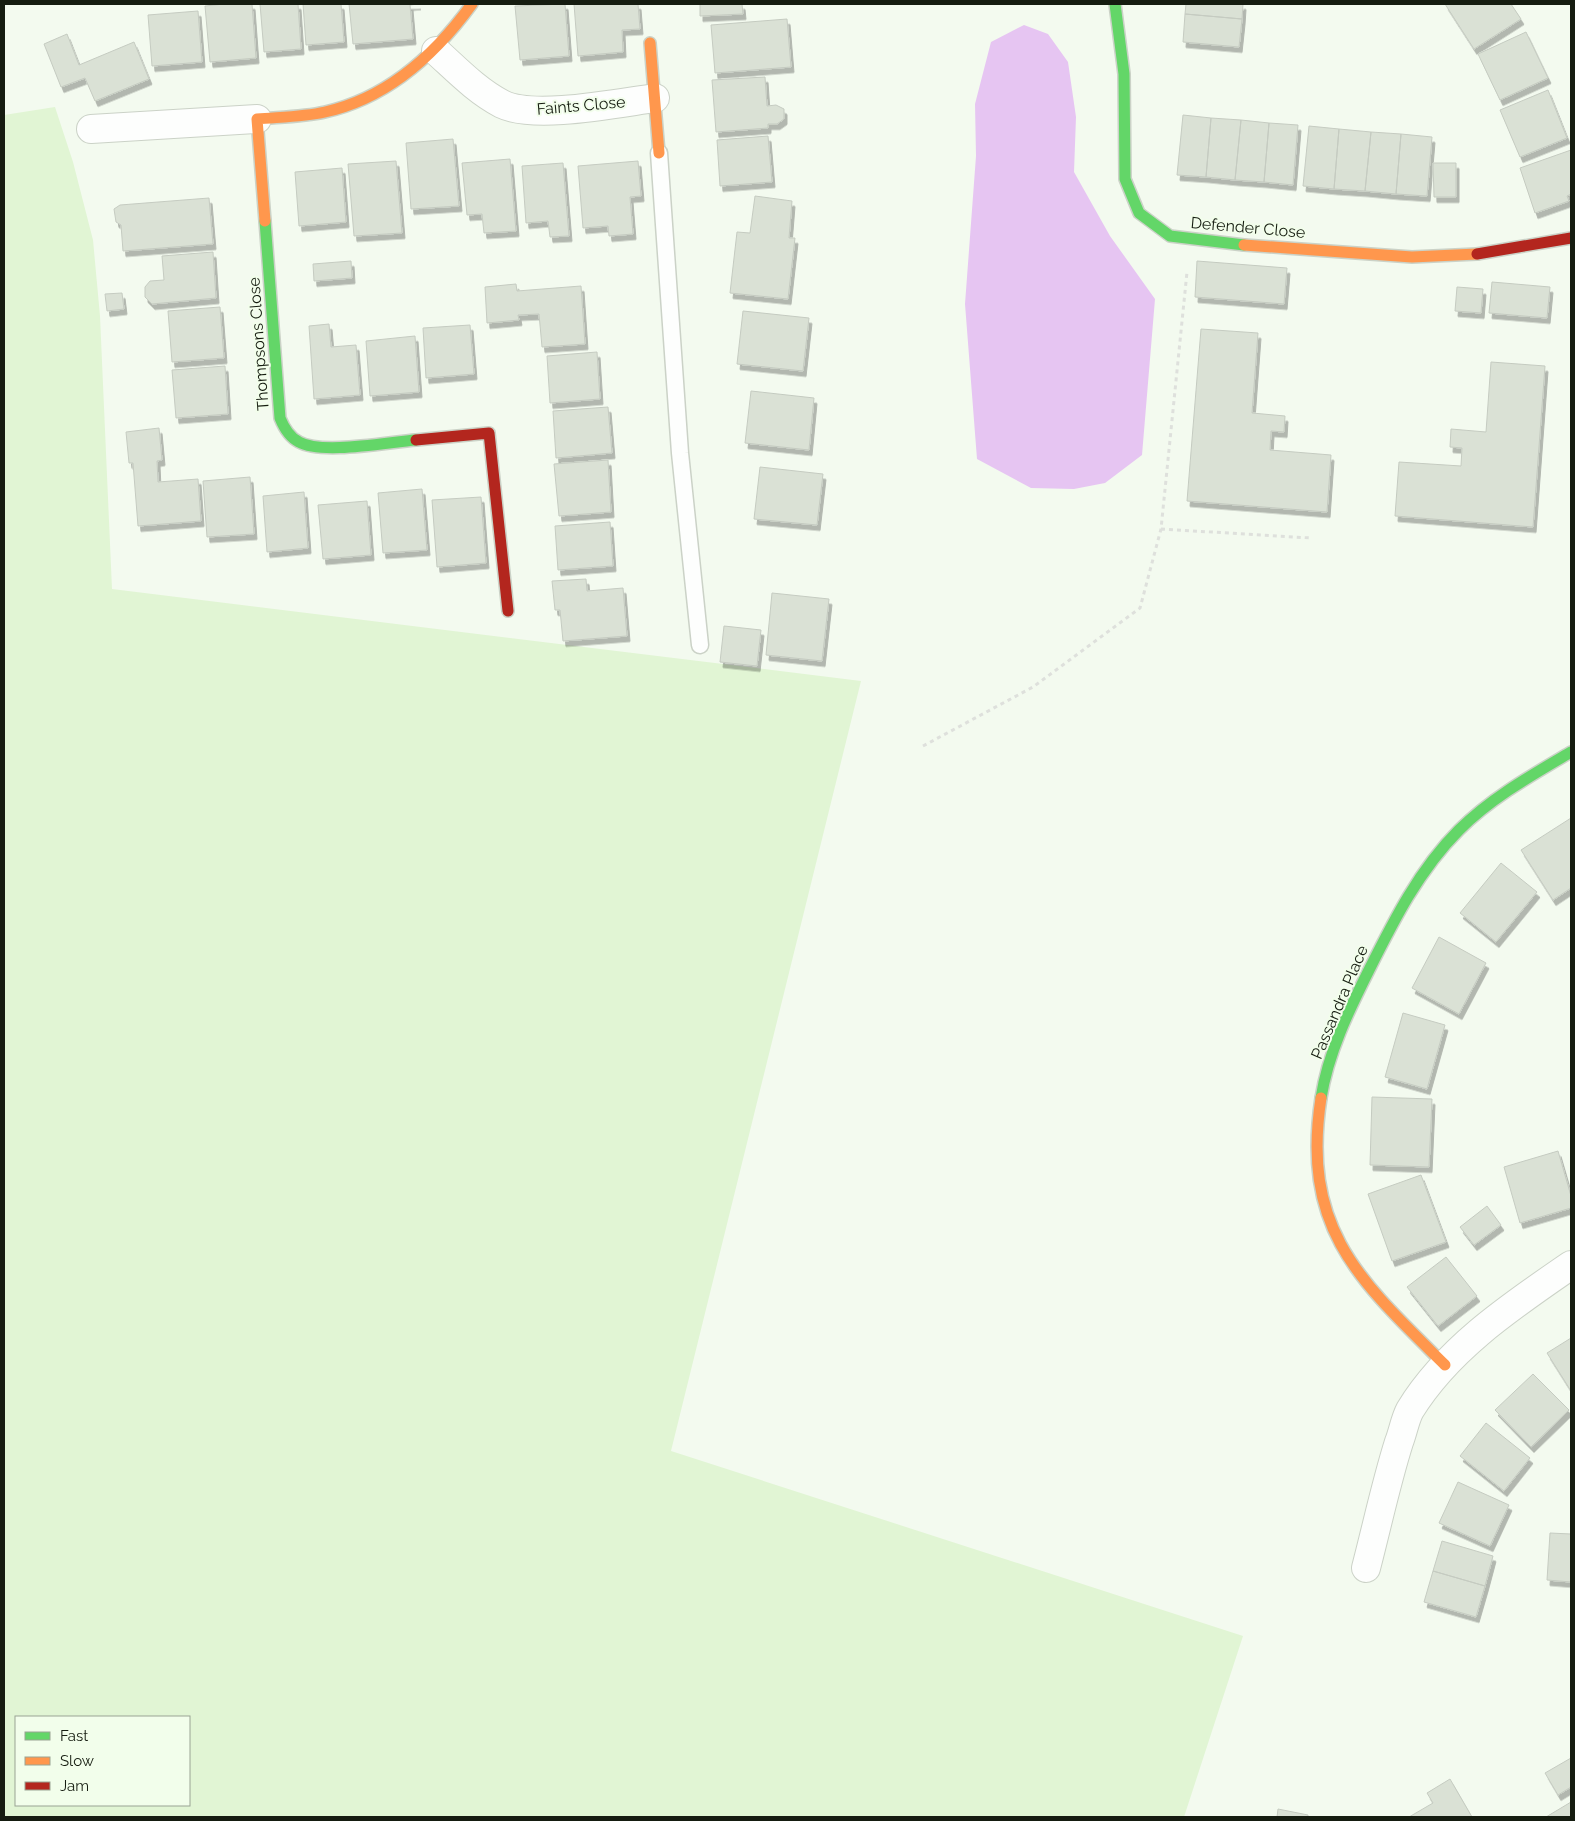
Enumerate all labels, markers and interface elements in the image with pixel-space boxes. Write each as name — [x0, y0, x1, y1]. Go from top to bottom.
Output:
street label: Faints Close — [536, 92, 626, 119]
street label: Defender Close — [1190, 213, 1306, 242]
street label: Thompsons Close — [244, 277, 273, 411]
street label: Passandra Place — [1307, 943, 1372, 1062]
legend — [15, 1716, 190, 1806]
text: Fast — [60, 1727, 88, 1745]
text: Slow — [60, 1752, 94, 1770]
text: Jam — [60, 1777, 89, 1795]

